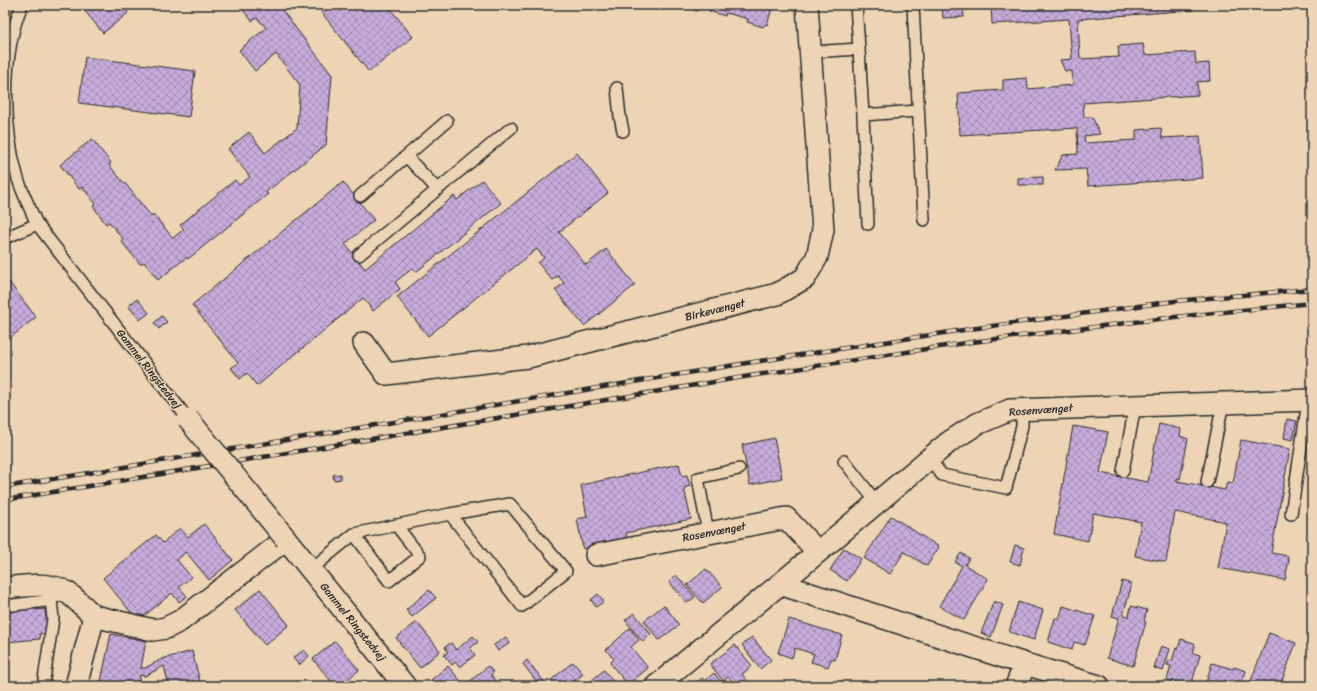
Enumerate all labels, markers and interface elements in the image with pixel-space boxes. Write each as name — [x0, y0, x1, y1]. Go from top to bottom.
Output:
street label: Birkevænget — [683, 293, 748, 327]
street label: Gammel Ringstedvej — [112, 325, 187, 413]
street label: Rosenvænget — [1008, 398, 1074, 422]
street label: Rosenvænget — [681, 516, 748, 547]
street label: Gammel Ringstedvej — [315, 578, 391, 666]

